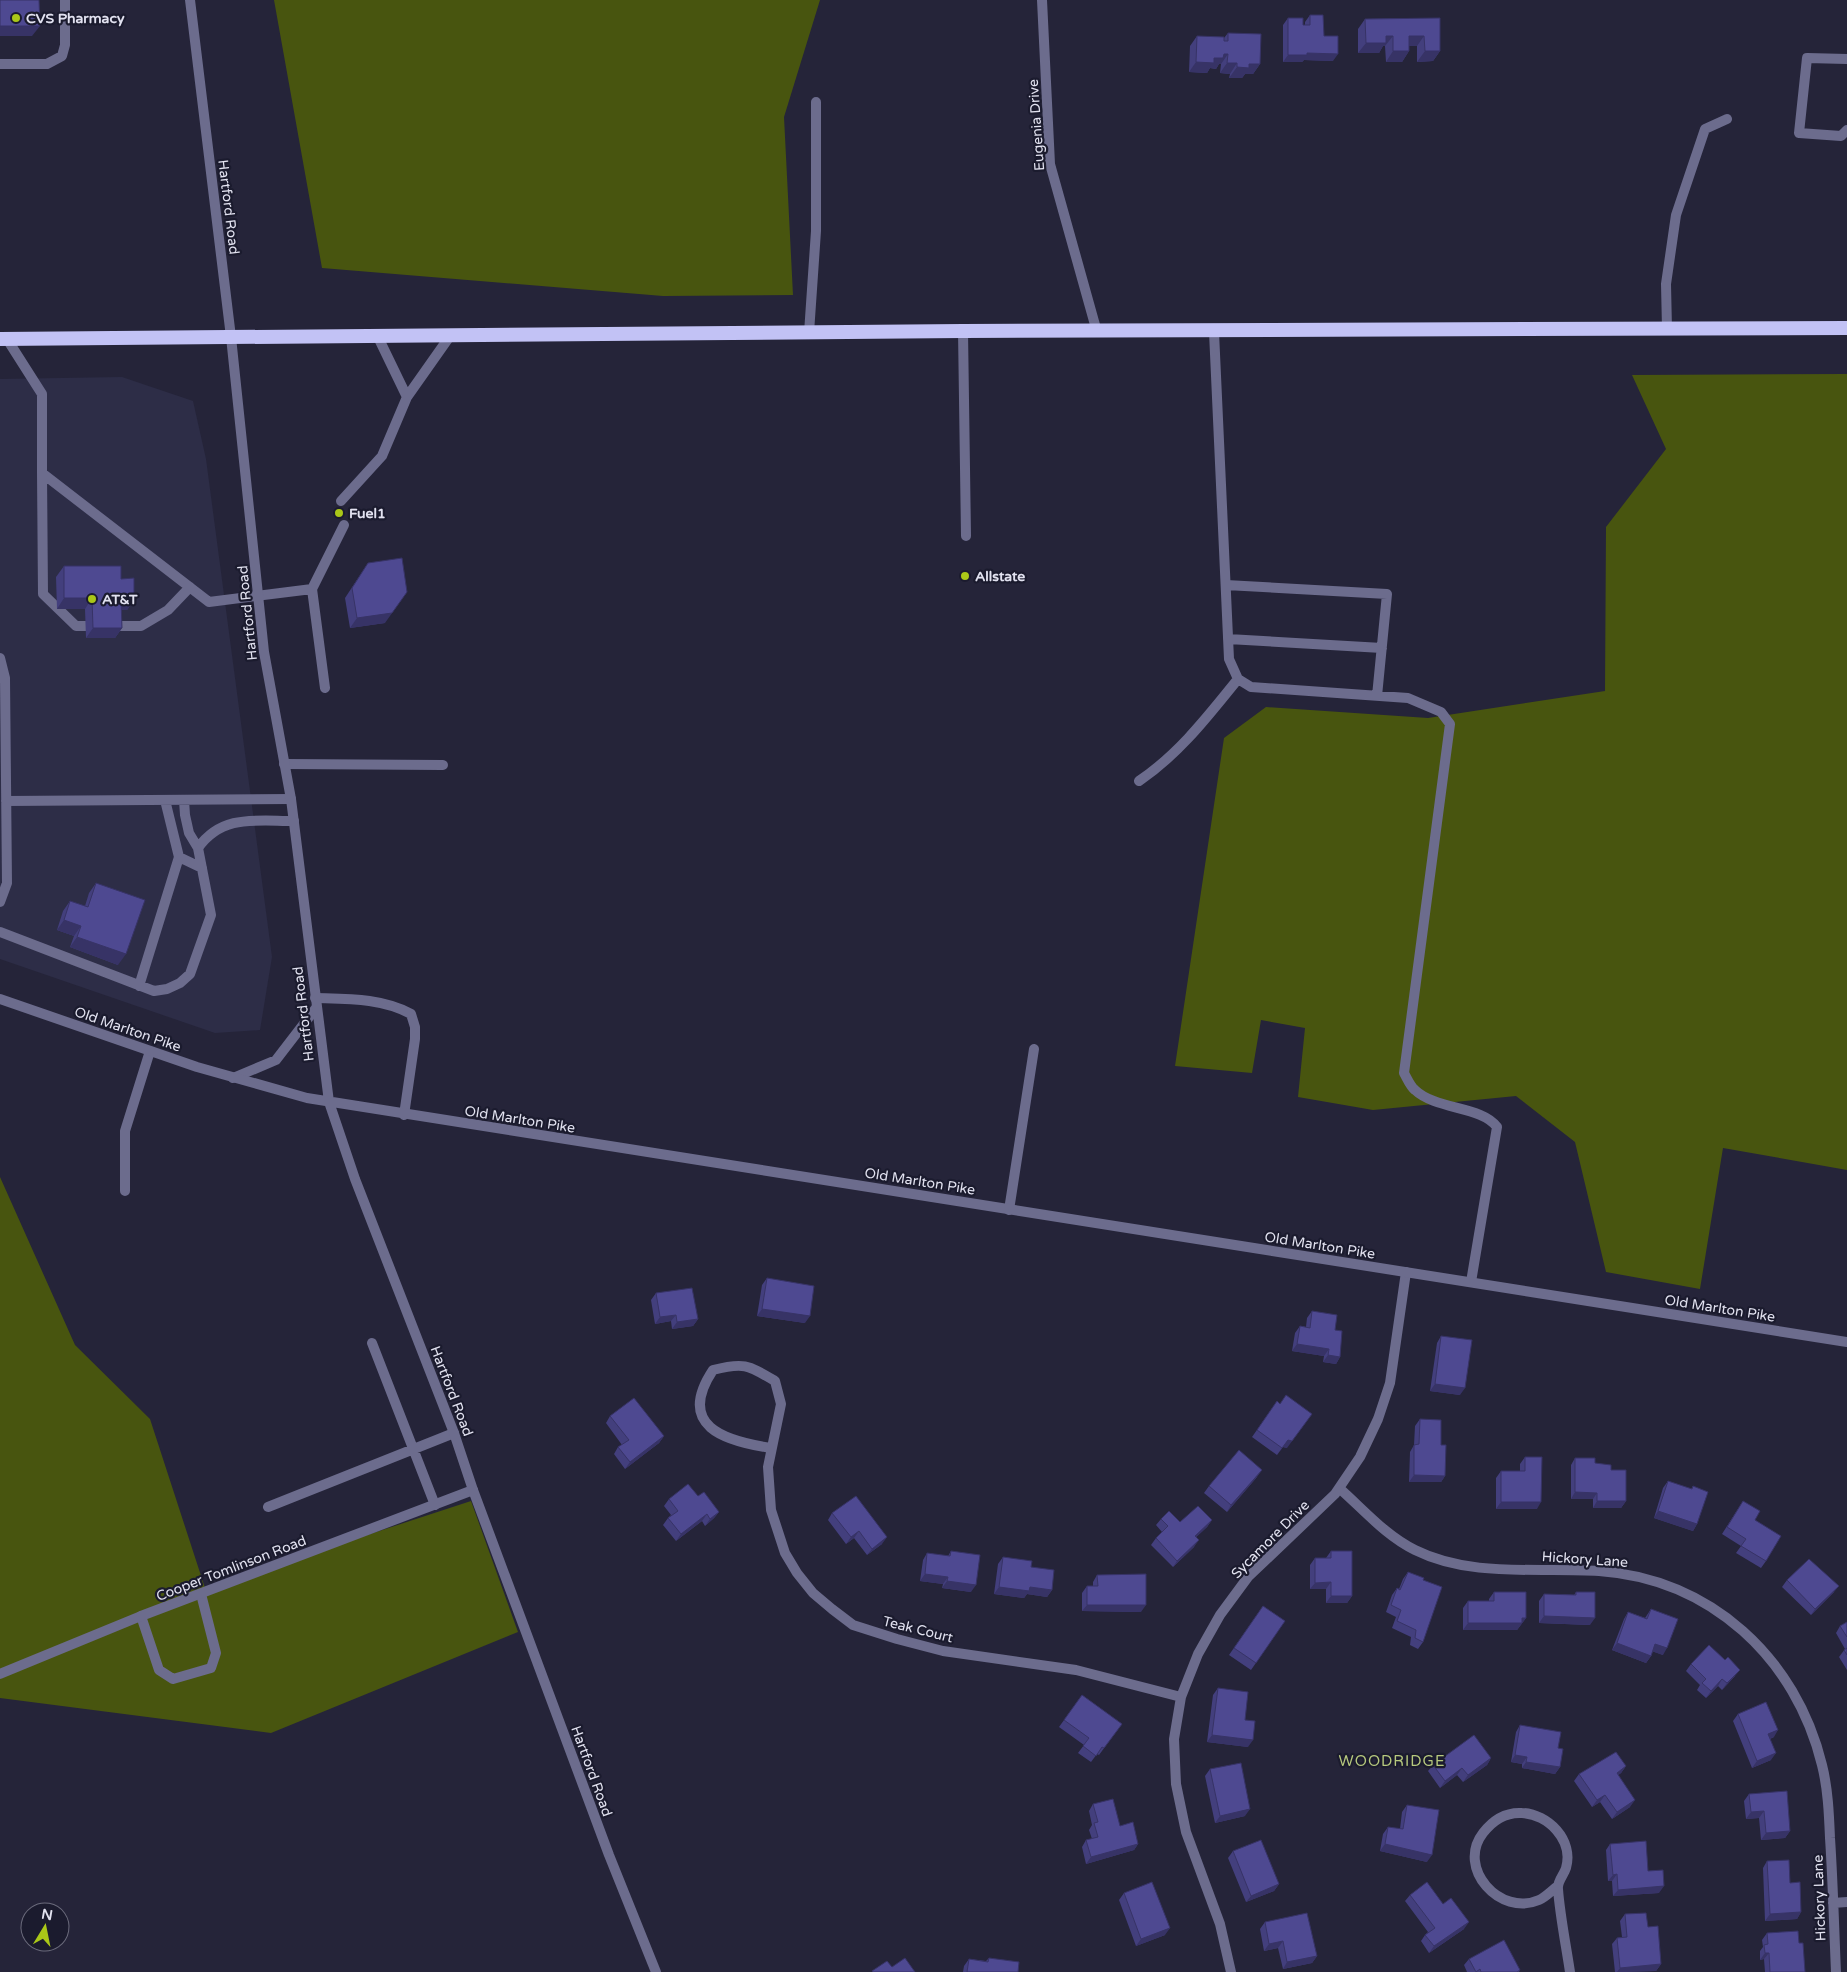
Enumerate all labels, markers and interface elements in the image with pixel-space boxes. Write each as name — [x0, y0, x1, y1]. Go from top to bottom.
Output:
place label: CVS Pharmacy — [26, 10, 125, 27]
marker: CVS Pharmacy — [10, 12, 22, 24]
street label: Eugenia Drive — [1025, 78, 1048, 171]
street label: Hartford Road — [214, 159, 243, 255]
place label: Fuel1 — [349, 505, 386, 522]
marker: Fuel1 — [333, 507, 345, 519]
street label: Hartford Road — [234, 565, 261, 661]
place label: Allstate — [975, 568, 1025, 585]
marker: Allstate — [959, 570, 971, 582]
place label: AT&T — [102, 591, 138, 608]
marker: AT&T — [86, 593, 98, 605]
street label: Hartford Road — [289, 966, 318, 1062]
street label: Old Marlton Pike — [72, 1003, 183, 1056]
street label: Old Marlton Pike — [463, 1102, 576, 1137]
street label: Old Marlton Pike — [863, 1164, 976, 1199]
street label: Old Marlton Pike — [1263, 1228, 1376, 1263]
street label: Old Marlton Pike — [1663, 1291, 1776, 1326]
street label: Hartford Road — [426, 1344, 477, 1439]
street label: Sycamore Drive — [1228, 1497, 1313, 1582]
street label: Cooper Tomlinson Road — [154, 1532, 309, 1605]
street label: Hickory Lane — [1541, 1548, 1629, 1571]
street label: Teak Court — [881, 1613, 955, 1647]
street label: Hartford Road — [567, 1723, 616, 1819]
district label: WOODRIDGE — [1339, 1752, 1445, 1770]
street label: Hickory Lane — [1809, 1854, 1830, 1941]
north arrow — [20, 1902, 70, 1952]
text: N — [40, 1905, 54, 1924]

